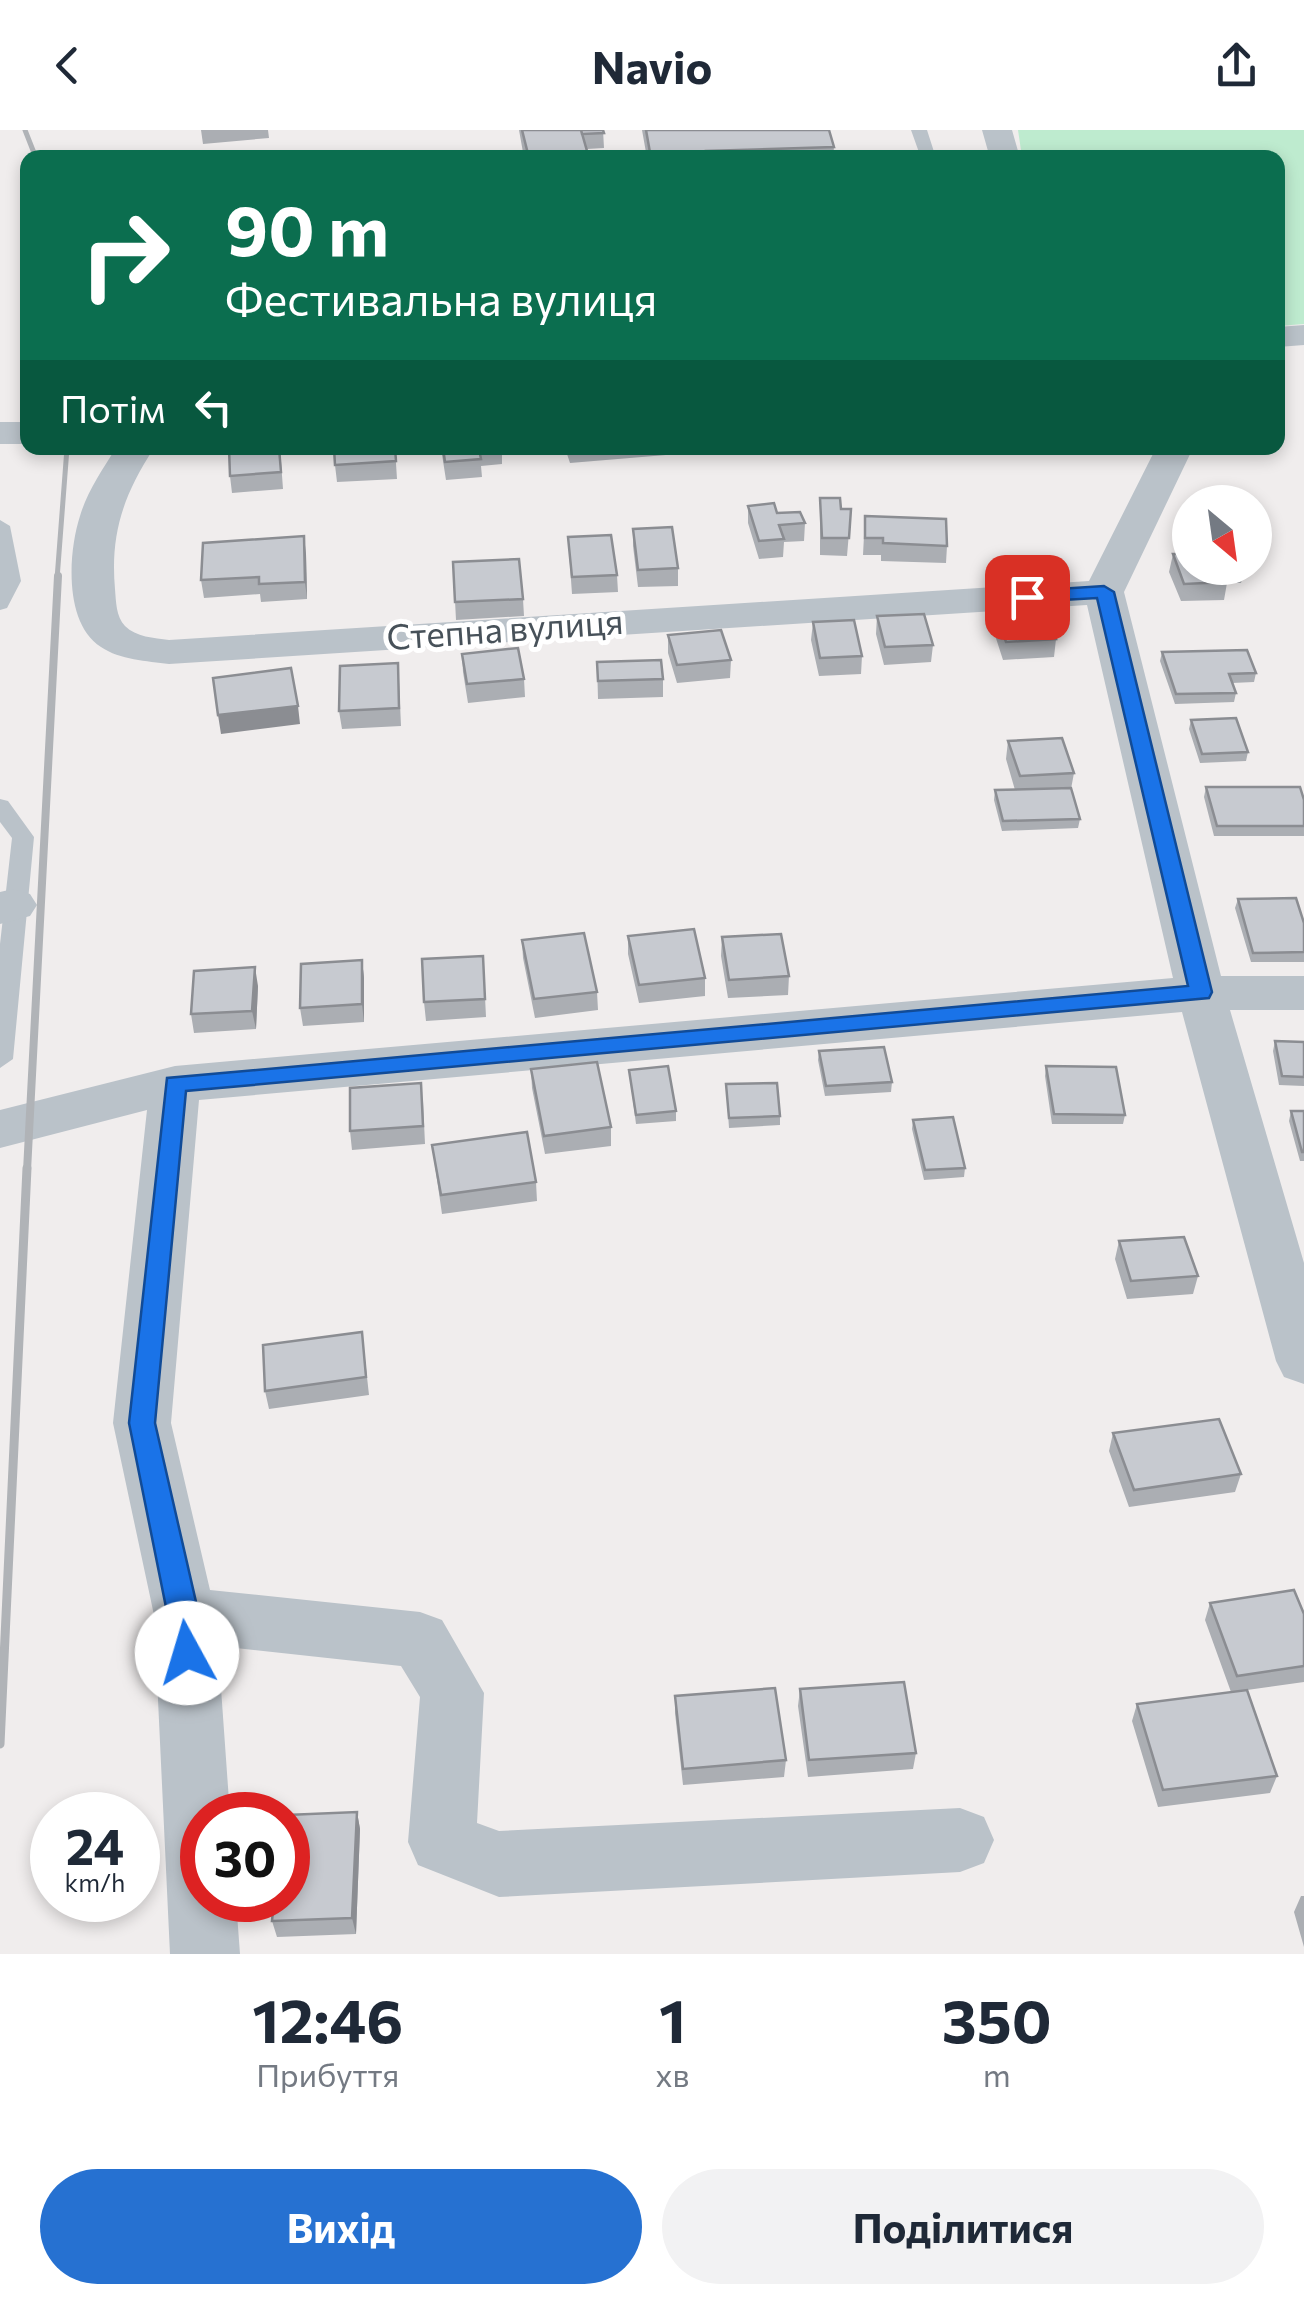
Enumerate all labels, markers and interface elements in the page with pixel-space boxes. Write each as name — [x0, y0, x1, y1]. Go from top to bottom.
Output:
icon: back — [40, 38, 95, 93]
text: Navio — [592, 38, 712, 93]
icon: share — [1209, 38, 1264, 93]
text: 90 m — [225, 185, 389, 270]
icon: right — [60, 190, 190, 320]
text: Фестивальна вулиця — [225, 270, 657, 325]
icon: left — [186, 380, 241, 435]
text: Потім — [60, 384, 166, 431]
north arrow — [1172, 485, 1272, 585]
map controls — [1172, 485, 1272, 585]
pin — [985, 555, 1070, 640]
icon: arrive — [1000, 570, 1055, 625]
street label: Степна вулиця — [385, 598, 625, 657]
position arrow — [135, 1601, 239, 1705]
speed limit sign: 30 — [180, 1792, 310, 1922]
text: 24 — [66, 1814, 124, 1875]
text: km/h — [65, 1867, 125, 1897]
text: 12:46 — [252, 1982, 403, 2055]
text: 1 — [659, 1982, 686, 2055]
text: 350 — [942, 1982, 1052, 2055]
text: Прибуття — [256, 2054, 399, 2094]
text: хв — [656, 2054, 690, 2094]
text: m — [983, 2054, 1011, 2094]
button: Вихід — [40, 2169, 642, 2284]
button: Поділитися — [662, 2169, 1264, 2284]

